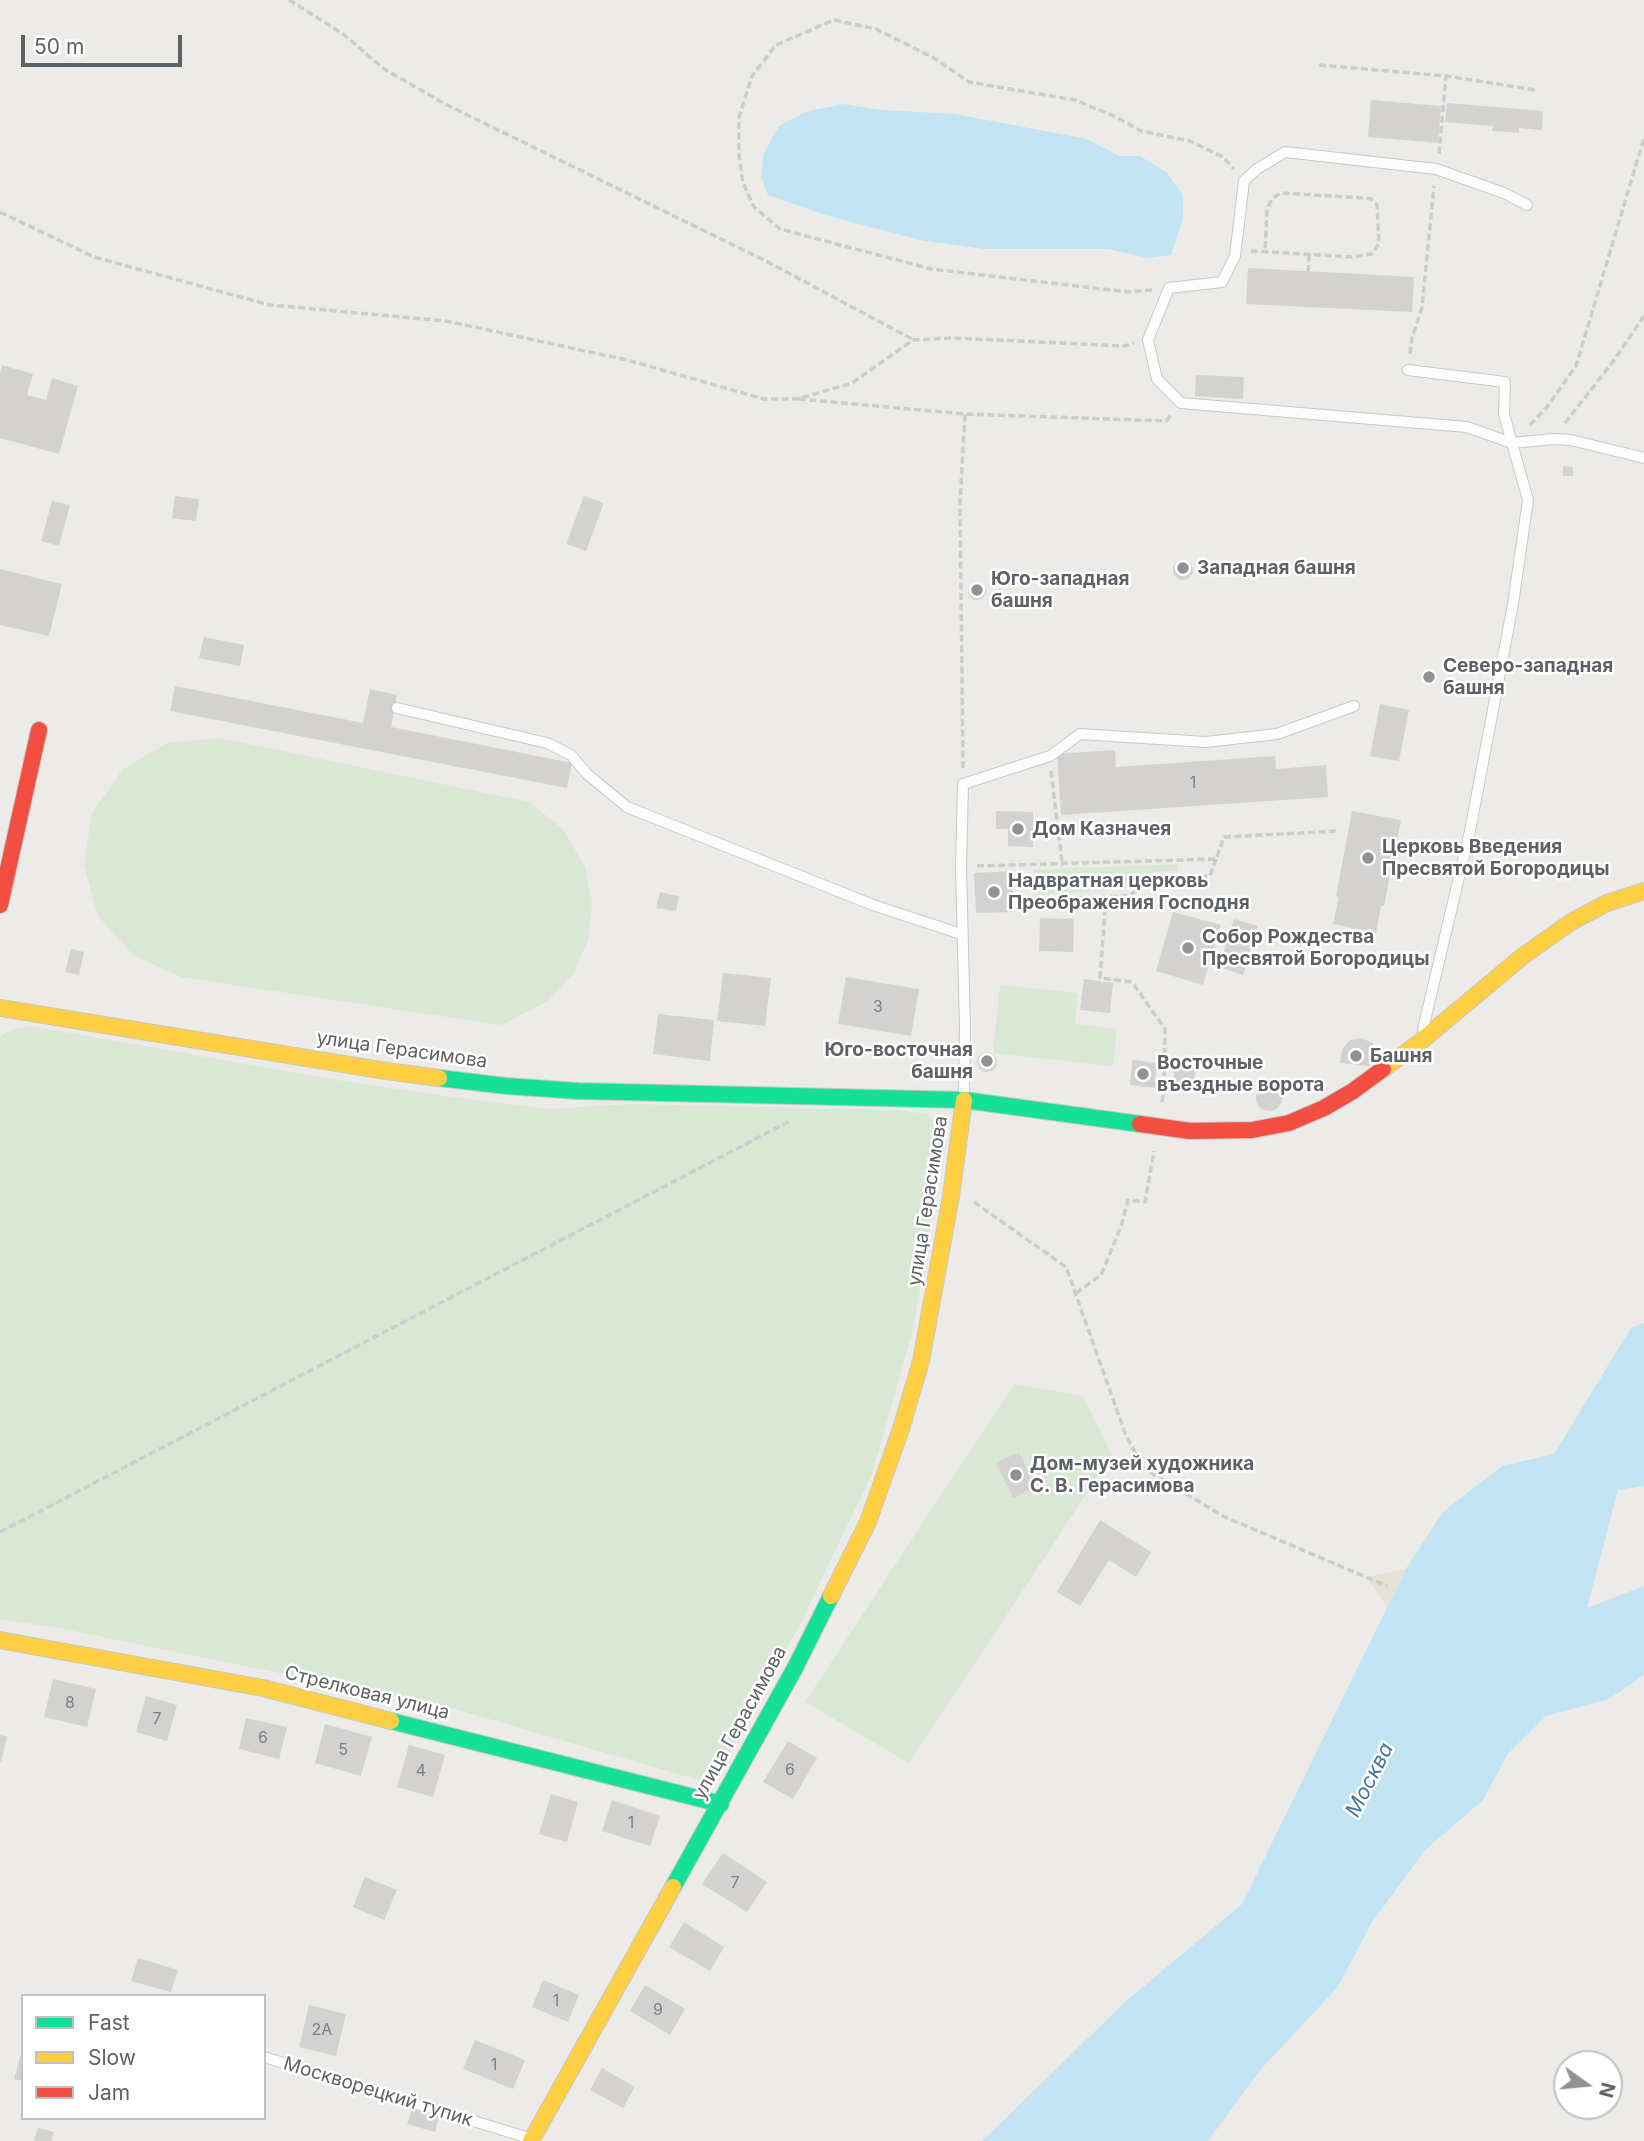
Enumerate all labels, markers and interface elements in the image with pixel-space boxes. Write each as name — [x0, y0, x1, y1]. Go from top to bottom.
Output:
scale bar — [24, 21, 186, 65]
text: 50 m — [34, 34, 84, 59]
place label: Западная башня — [1197, 557, 1356, 579]
marker: Западная башня — [1175, 560, 1191, 576]
place label: Юго-западная башня — [991, 568, 1130, 612]
marker: Юго-западная башня — [969, 582, 985, 598]
place label: Северо-западная башня — [1443, 655, 1613, 699]
marker: Северо-западная башня — [1421, 669, 1437, 685]
house number: 1 — [1190, 773, 1196, 793]
place label: Дом Казначея — [1032, 818, 1171, 840]
marker: Дом Казначея — [1010, 821, 1026, 837]
place label: Церковь Введения Пресвятой Богородицы — [1382, 836, 1609, 880]
marker: Церковь Введения Пресвятой Богородицы — [1360, 850, 1376, 866]
place label: Надвратная церковь Преображения Господня — [1008, 870, 1250, 914]
marker: Надвратная церковь Преображения Господня — [986, 884, 1002, 900]
place label: Собор Рождества Пресвятой Богородицы — [1202, 926, 1429, 970]
marker: Собор Рождества Пресвятой Богородицы — [1180, 940, 1196, 956]
house number: 3 — [873, 997, 883, 1017]
street label: улица Герасимова — [315, 1027, 489, 1073]
place label: Юго-восточная башня — [824, 1039, 973, 1083]
place label: Башня — [1370, 1045, 1432, 1067]
marker: Башня — [1348, 1048, 1364, 1064]
place label: Восточные въездные ворота — [1157, 1052, 1324, 1096]
marker: Юго-восточная башня — [979, 1053, 995, 1069]
marker: Восточные въездные ворота — [1135, 1066, 1151, 1082]
street label: улица Герасимова — [903, 1114, 953, 1288]
place label: Дом-музей художника С. В. Герасимова — [1030, 1453, 1254, 1497]
marker: Дом-музей художника С. В. Герасимова — [1008, 1467, 1024, 1483]
street label: улица Герасимова — [688, 1642, 792, 1804]
street label: Стрелковая улица — [282, 1661, 452, 1725]
house number: 8 — [65, 1693, 75, 1713]
house number: 7 — [152, 1709, 162, 1729]
house number: 6 — [258, 1728, 268, 1748]
water label: Москва — [1341, 1739, 1399, 1821]
house number: 5 — [338, 1740, 348, 1760]
house number: 6 — [785, 1760, 795, 1780]
house number: 4 — [416, 1761, 426, 1781]
house number: 1 — [628, 1813, 634, 1833]
house number: 7 — [730, 1873, 740, 1893]
house number: 1 — [553, 1991, 559, 2011]
legend — [21, 1994, 266, 2120]
house number: 9 — [653, 2000, 663, 2020]
text: Fast — [88, 2010, 130, 2035]
house number: 2А — [312, 2020, 332, 2040]
text: Slow — [88, 2045, 136, 2070]
north arrow — [1553, 2050, 1623, 2120]
street label: Москворецкий тупик — [281, 2052, 475, 2132]
house number: 1 — [491, 2055, 497, 2075]
text: Jam — [88, 2080, 130, 2105]
text: N — [1594, 2080, 1620, 2100]

